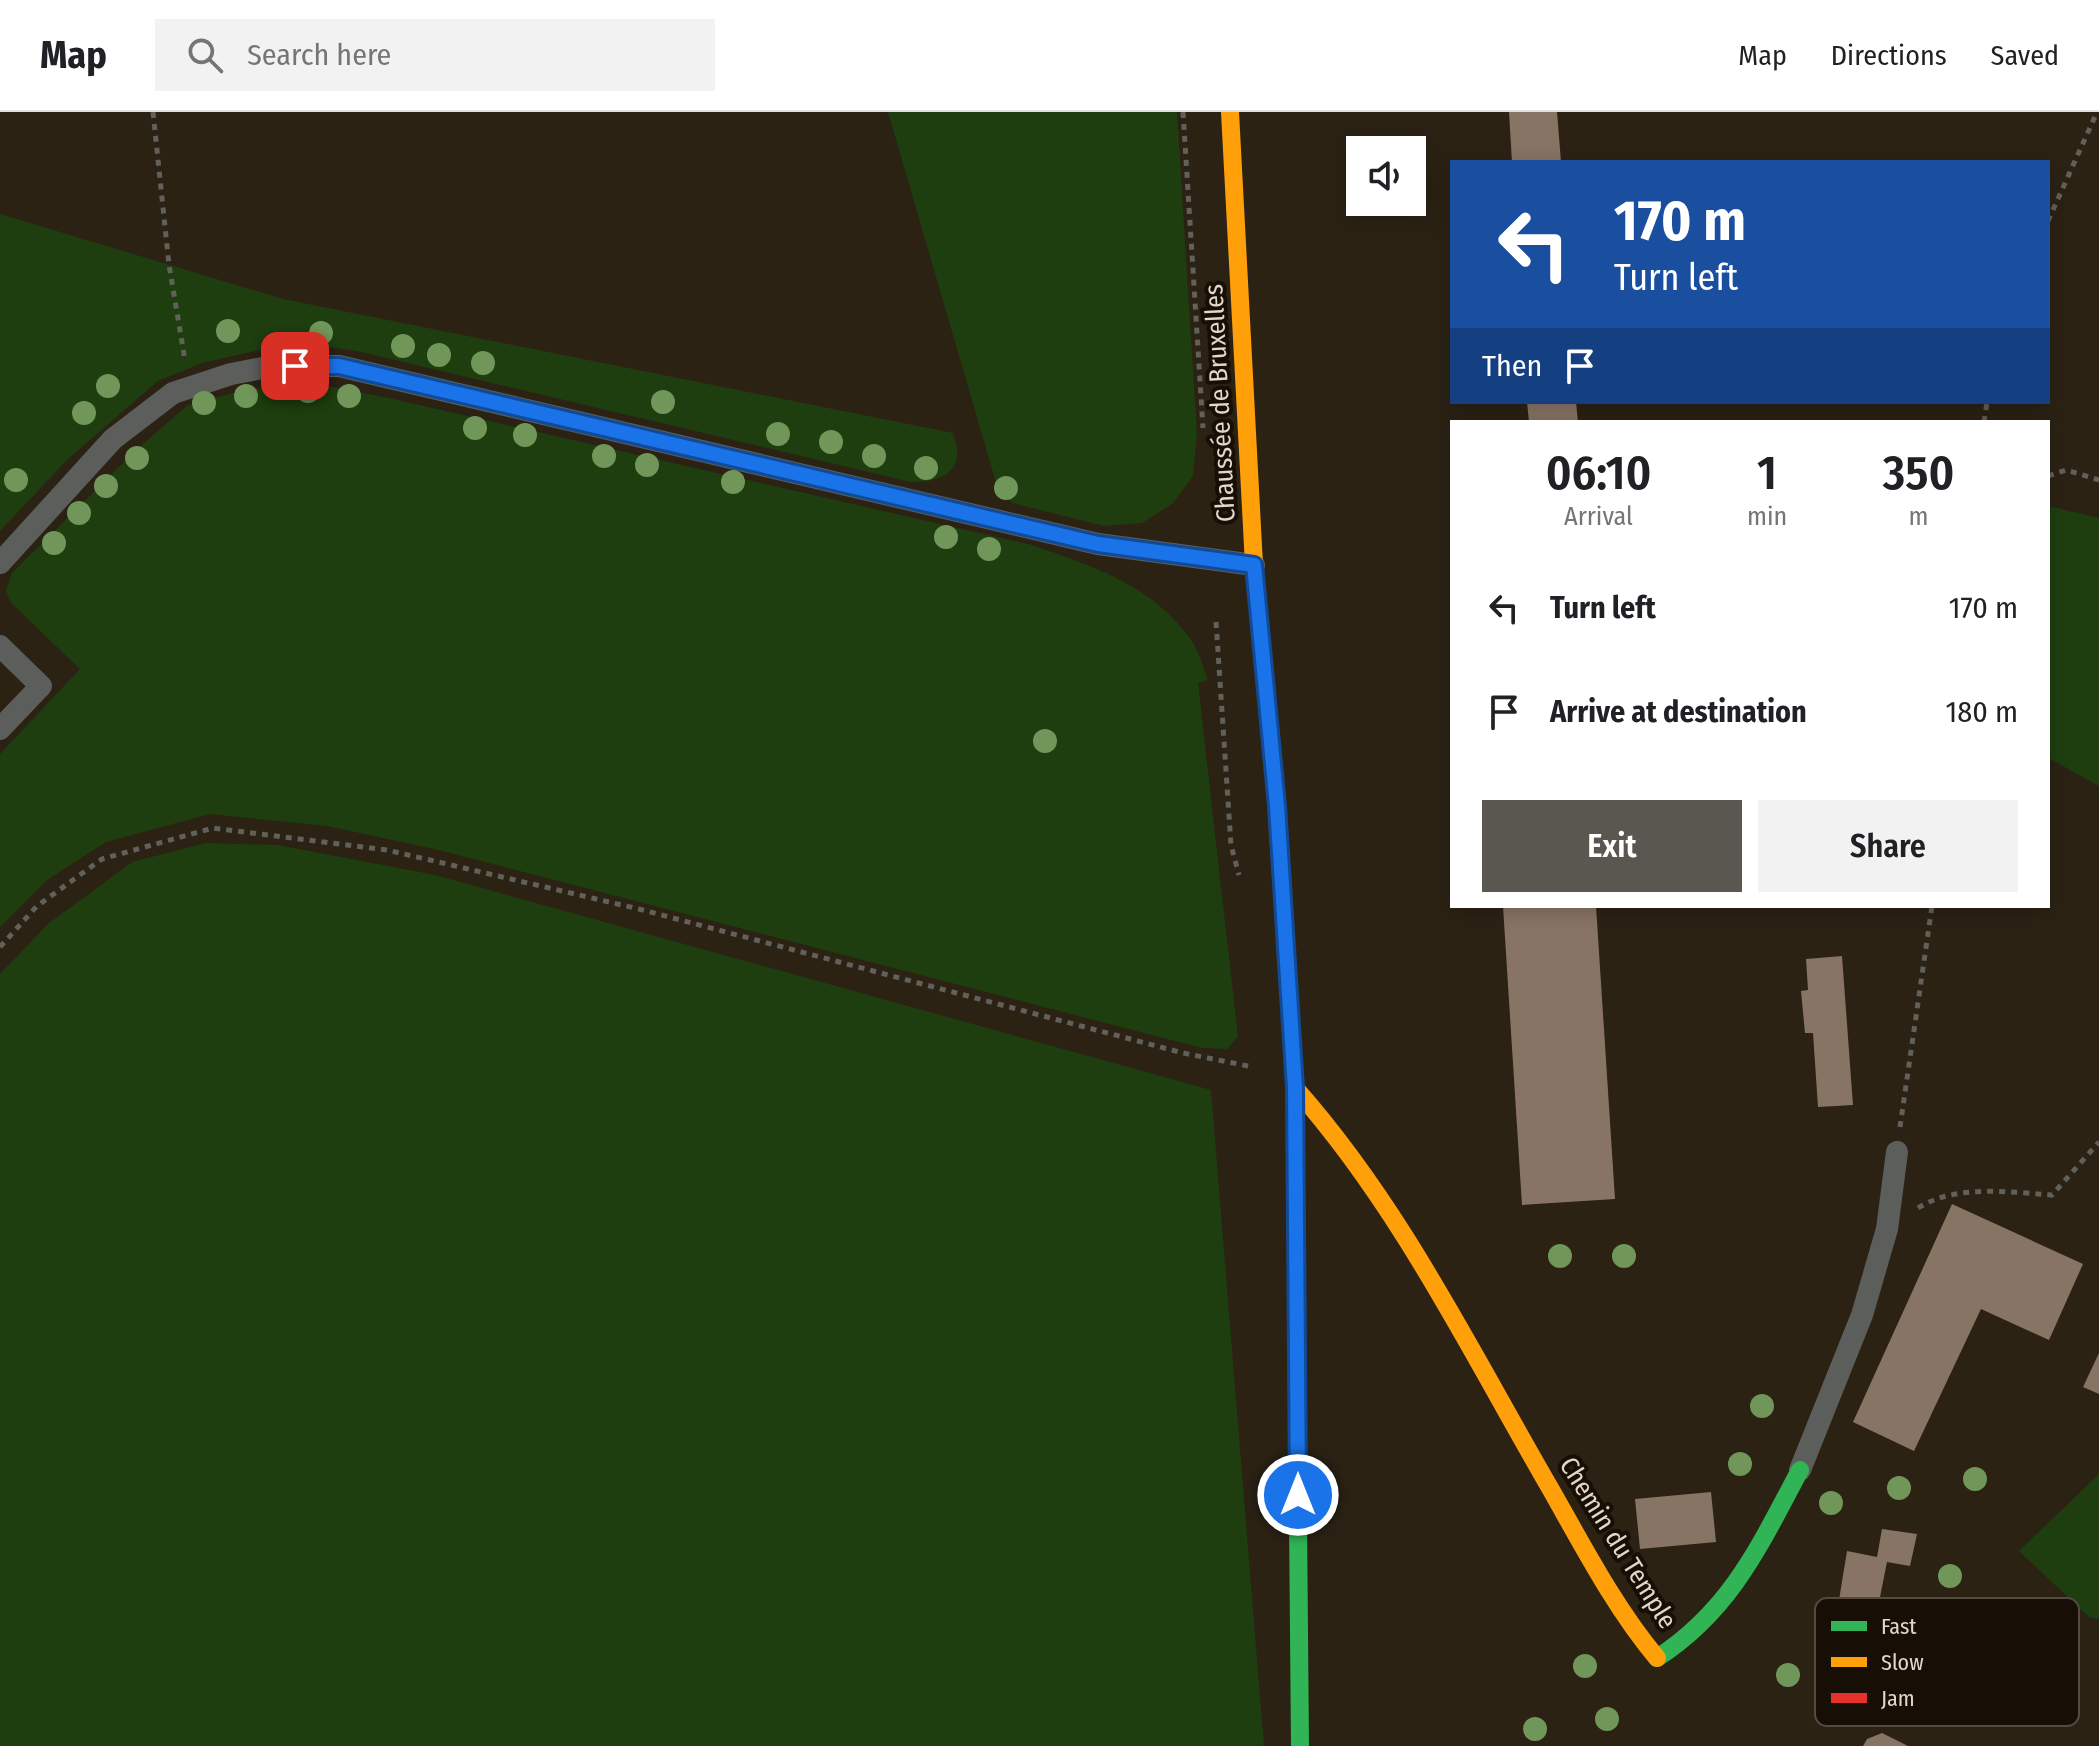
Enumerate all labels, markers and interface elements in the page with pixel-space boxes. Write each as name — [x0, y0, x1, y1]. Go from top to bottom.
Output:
search box — [155, 19, 715, 91]
text: Map — [40, 32, 107, 78]
icon: search — [183, 33, 227, 77]
text: Search here — [247, 37, 391, 73]
text: Map — [1738, 39, 1787, 72]
text: Directions — [1831, 39, 1947, 72]
text: Saved — [1991, 39, 2059, 72]
map controls — [1346, 136, 1426, 216]
button: sound — [1346, 136, 1426, 216]
text: 170 m — [1614, 188, 1746, 255]
icon: left — [1482, 192, 1586, 296]
text: Turn left — [1614, 256, 1738, 300]
street label: Chaussée de Bruxelles — [1198, 283, 1242, 523]
pin — [261, 332, 329, 400]
icon: arrive — [273, 344, 317, 388]
icon: arrive — [1558, 344, 1602, 388]
text: Then — [1482, 348, 1542, 384]
text: 06:10 — [1546, 444, 1651, 502]
text: 1 — [1757, 444, 1777, 502]
text: 350 — [1883, 444, 1954, 502]
text: Arrival — [1564, 501, 1633, 532]
text: min — [1747, 501, 1787, 532]
text: m — [1909, 501, 1929, 532]
icon: left — [1482, 586, 1526, 630]
text: Turn left — [1550, 590, 1656, 626]
text: 170 m — [1949, 590, 2018, 626]
icon: arrive — [1482, 690, 1526, 734]
text: Arrive at destination — [1550, 694, 1807, 730]
text: 180 m — [1946, 694, 2018, 730]
button: Exit — [1482, 800, 1742, 892]
button: Share — [1758, 800, 2018, 892]
street label: Chemin du Temple — [1553, 1452, 1683, 1634]
position arrow — [1256, 1453, 1340, 1537]
legend — [1815, 1598, 2079, 1726]
text: Fast — [1881, 1613, 1917, 1640]
text: Slow — [1881, 1649, 1924, 1676]
text: Jam — [1881, 1685, 1915, 1712]

